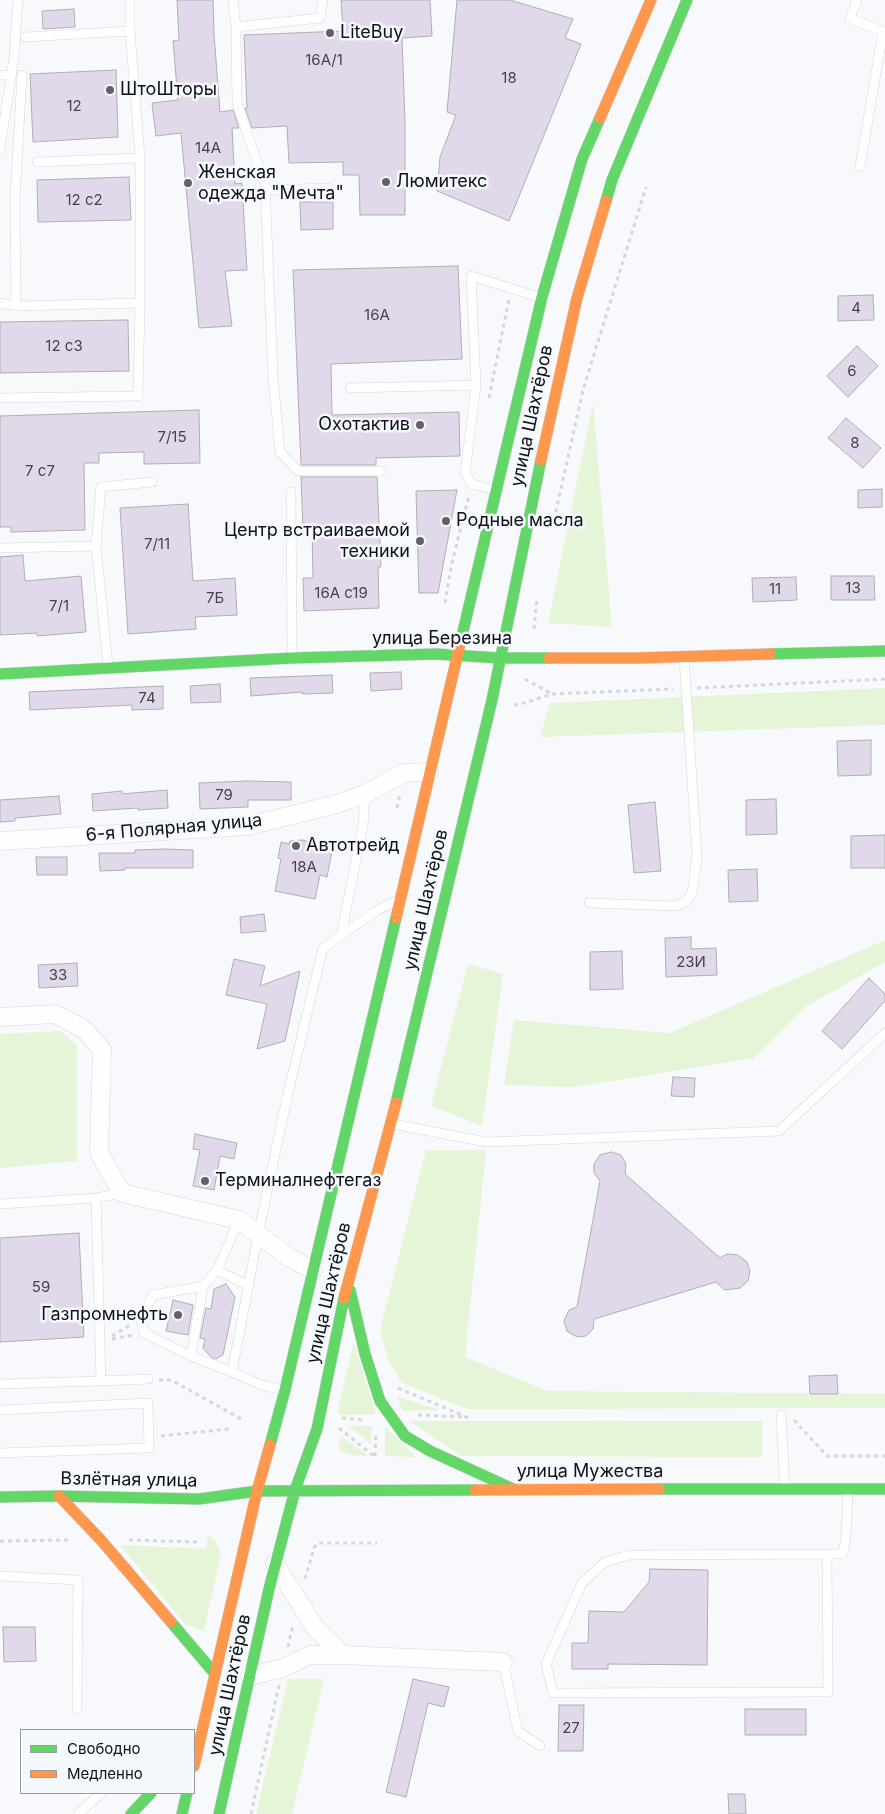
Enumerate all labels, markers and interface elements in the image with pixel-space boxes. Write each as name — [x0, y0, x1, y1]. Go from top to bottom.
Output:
place label: LiteBuy — [340, 22, 403, 44]
marker: LiteBuy — [324, 27, 336, 39]
house number: 16А/1 — [305, 51, 343, 69]
house number: 18 — [501, 69, 517, 87]
place label: ШтоШторы — [120, 79, 217, 101]
marker: ШтоШторы — [104, 84, 116, 96]
house number: 12 — [66, 97, 82, 115]
house number: 14А — [195, 139, 221, 157]
place label: Женская одежда "Мечта" — [198, 162, 344, 204]
place label: Люмитекс — [396, 171, 487, 193]
marker: Люмитекс — [380, 176, 392, 188]
marker: Женская одежда "Мечта" — [182, 177, 194, 189]
house number: 12 с2 — [65, 191, 103, 209]
house number: 4 — [851, 299, 861, 317]
house number: 16А — [364, 306, 390, 324]
house number: 12 с3 — [45, 337, 83, 355]
street label: улица Шахтёров — [506, 343, 558, 489]
house number: 6 — [847, 362, 857, 380]
place label: Охотактив — [318, 414, 410, 436]
marker: Охотактив — [414, 419, 426, 431]
house number: 7/15 — [157, 428, 187, 446]
house number: 8 — [850, 434, 860, 452]
house number: 7 с7 — [25, 462, 55, 480]
place label: Родные масла — [456, 510, 584, 532]
marker: Родные масла — [440, 515, 452, 527]
place label: Центр встраиваемой техники — [224, 520, 410, 562]
house number: 7/11 — [144, 535, 170, 553]
marker: Центр встраиваемой техники — [414, 535, 426, 547]
house number: 13 — [845, 579, 861, 597]
house number: 11 — [769, 580, 781, 598]
house number: 16А с19 — [314, 584, 368, 602]
house number: 7Б — [206, 589, 224, 607]
house number: 7/1 — [49, 597, 69, 615]
street label: улица Березина — [372, 628, 512, 650]
house number: 74 — [138, 689, 156, 707]
house number: 79 — [215, 786, 233, 804]
street label: 6-я Полярная улица — [85, 810, 263, 846]
street label: улица Шахтёров — [399, 827, 453, 973]
place label: Автотрейд — [306, 835, 400, 857]
marker: Автотрейд — [290, 840, 302, 852]
house number: 18А — [291, 858, 317, 876]
house number: 23И — [676, 953, 706, 971]
house number: 33 — [49, 966, 67, 984]
place label: Терминалнефтегаз — [215, 1170, 381, 1192]
marker: Терминалнефтегаз — [199, 1175, 211, 1187]
street label: улица Шахтёров — [302, 1220, 356, 1366]
house number: 59 — [32, 1278, 50, 1296]
place label: Газпромнефть — [41, 1304, 168, 1326]
marker: Газпромнефть — [172, 1309, 184, 1321]
street label: улица Мужества — [517, 1461, 663, 1483]
street label: Взлётная улица — [60, 1468, 198, 1492]
street label: улица Шахтёров — [204, 1612, 256, 1758]
house number: 27 — [562, 1719, 580, 1737]
legend — [20, 1729, 195, 1794]
text: Свободно — [67, 1739, 141, 1758]
text: Медленно — [67, 1764, 143, 1783]

